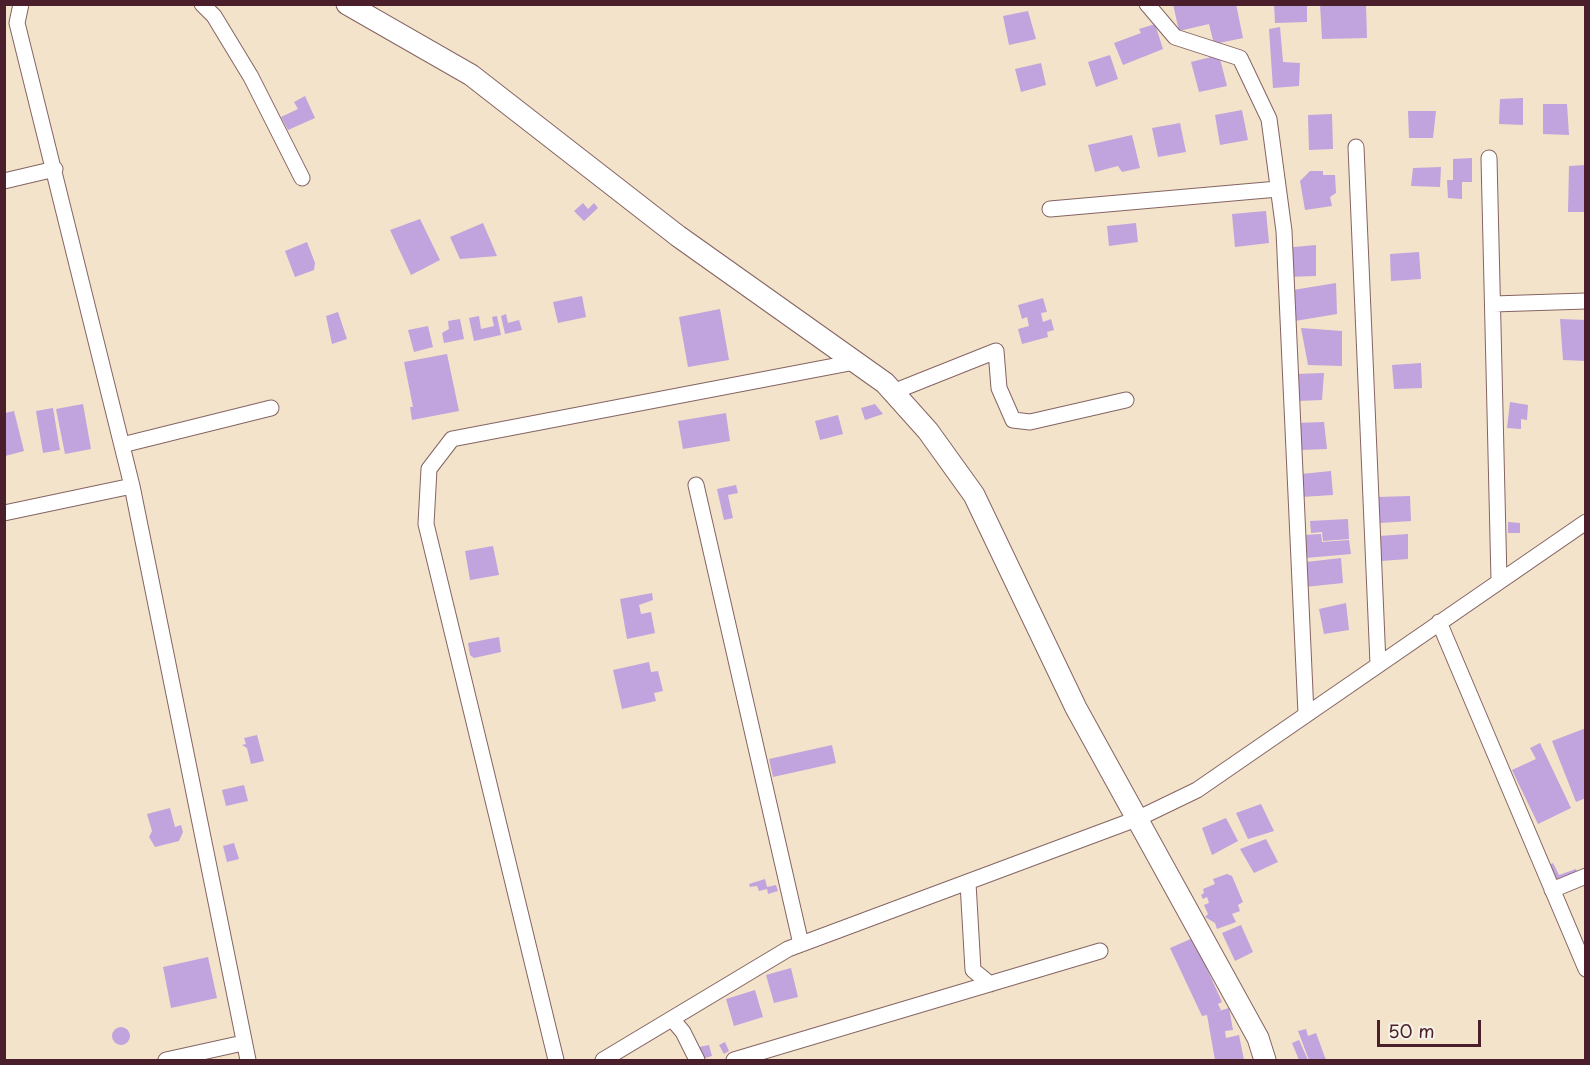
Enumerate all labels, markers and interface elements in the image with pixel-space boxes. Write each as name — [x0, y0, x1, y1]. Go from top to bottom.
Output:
scale bar — [1380, 1008, 1484, 1046]
text: 50 m — [1388, 1017, 1435, 1044]

